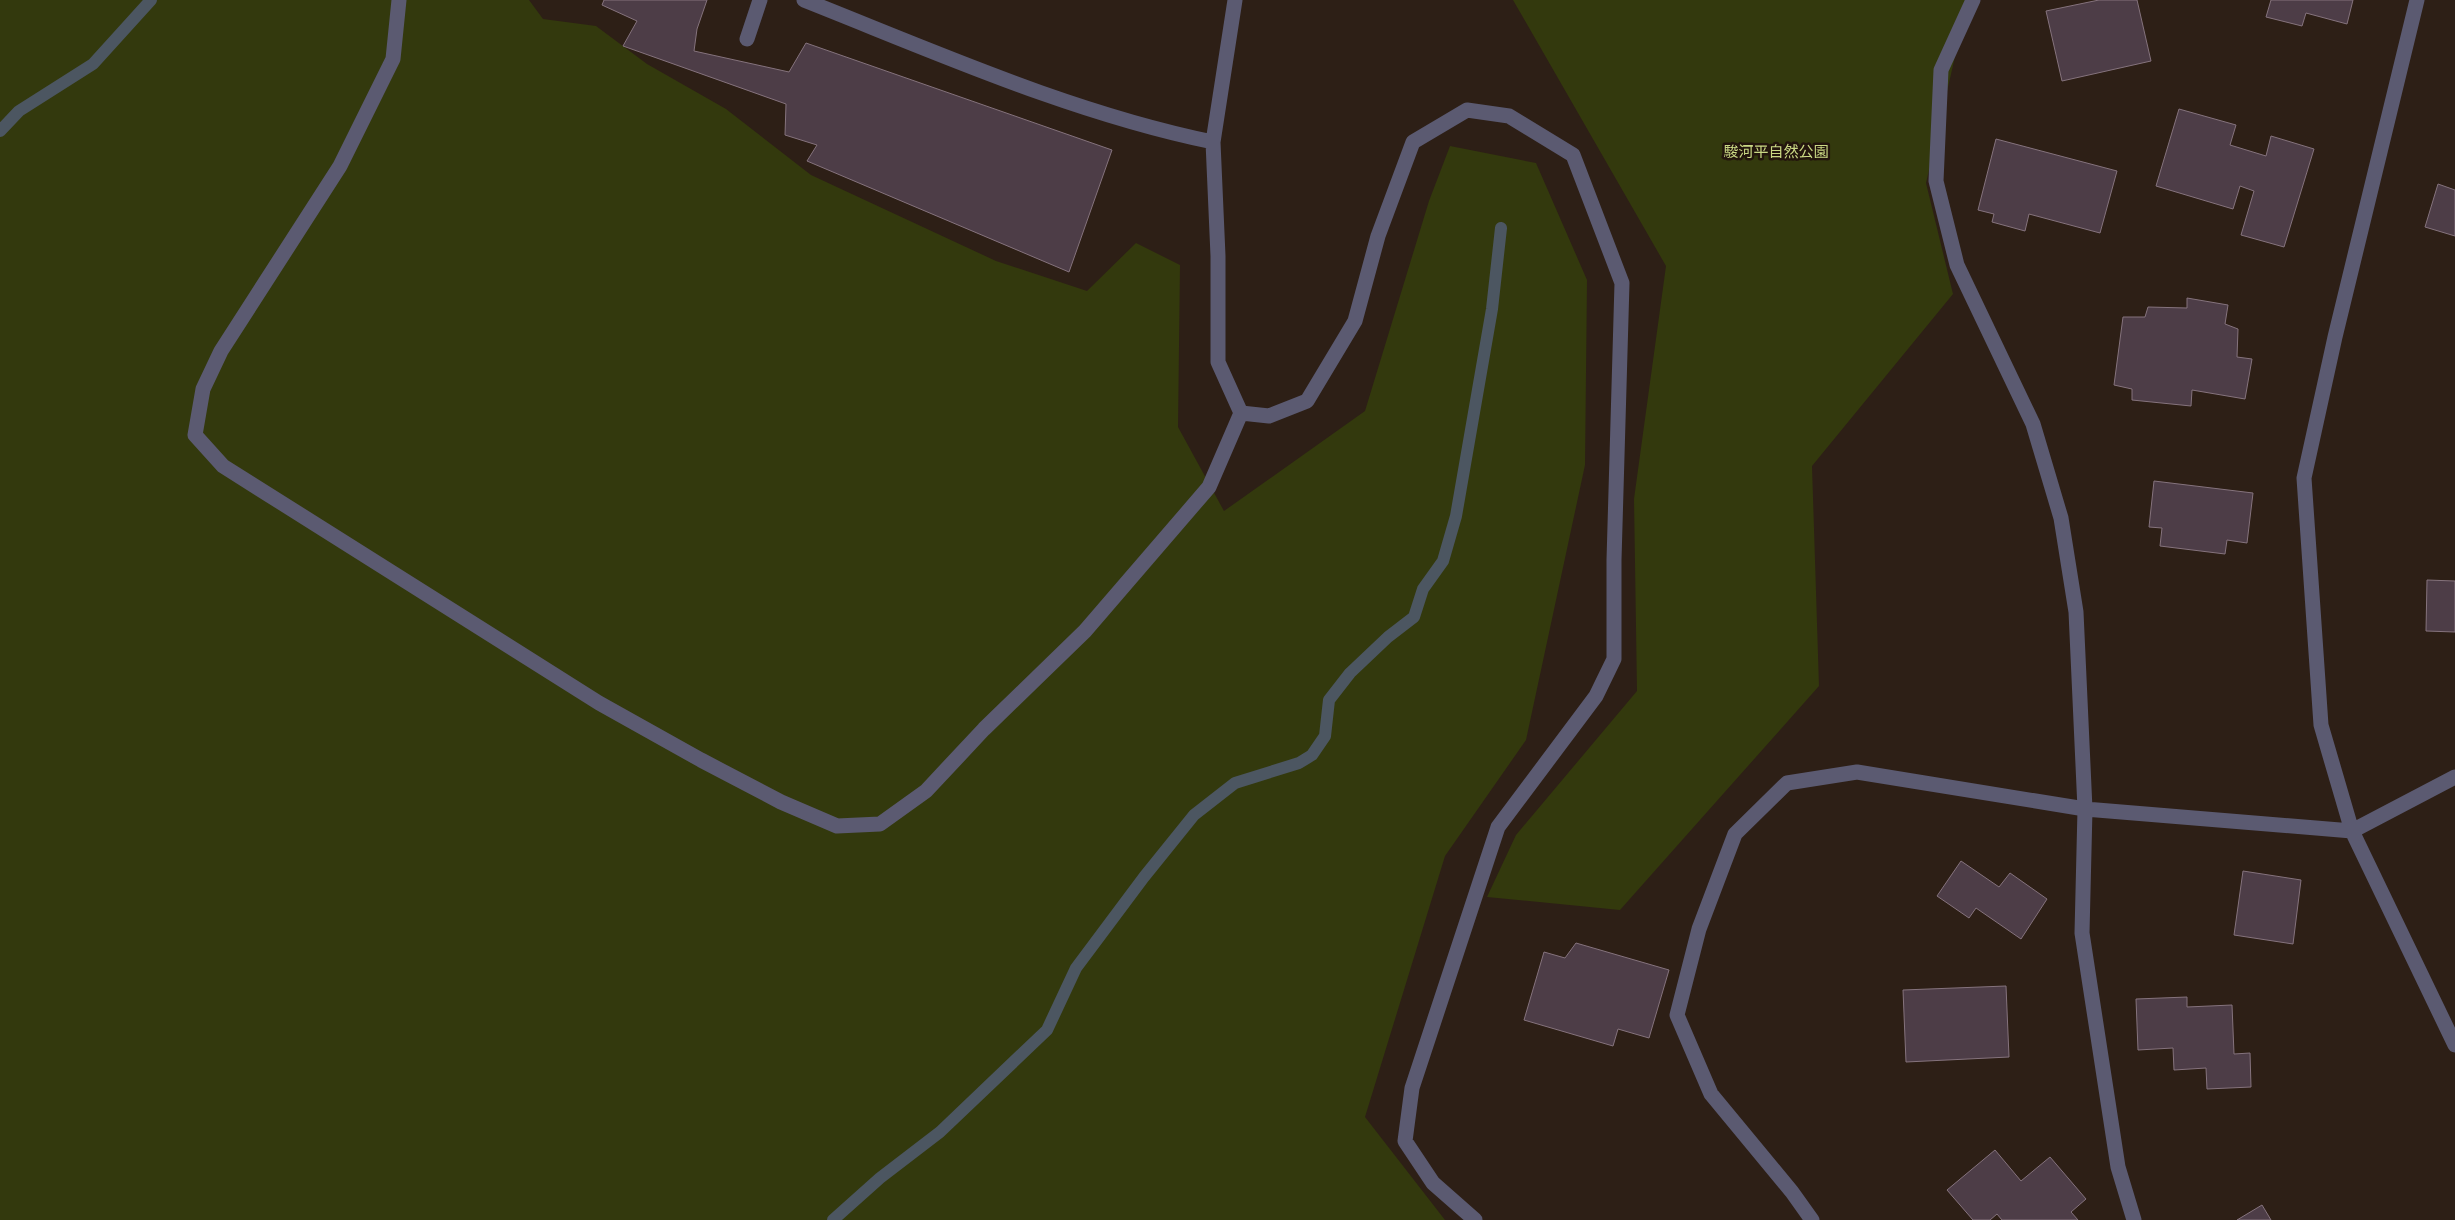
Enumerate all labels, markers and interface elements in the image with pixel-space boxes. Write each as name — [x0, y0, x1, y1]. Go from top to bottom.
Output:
park label: 駿河平自然公園 — [1723, 143, 1829, 161]

